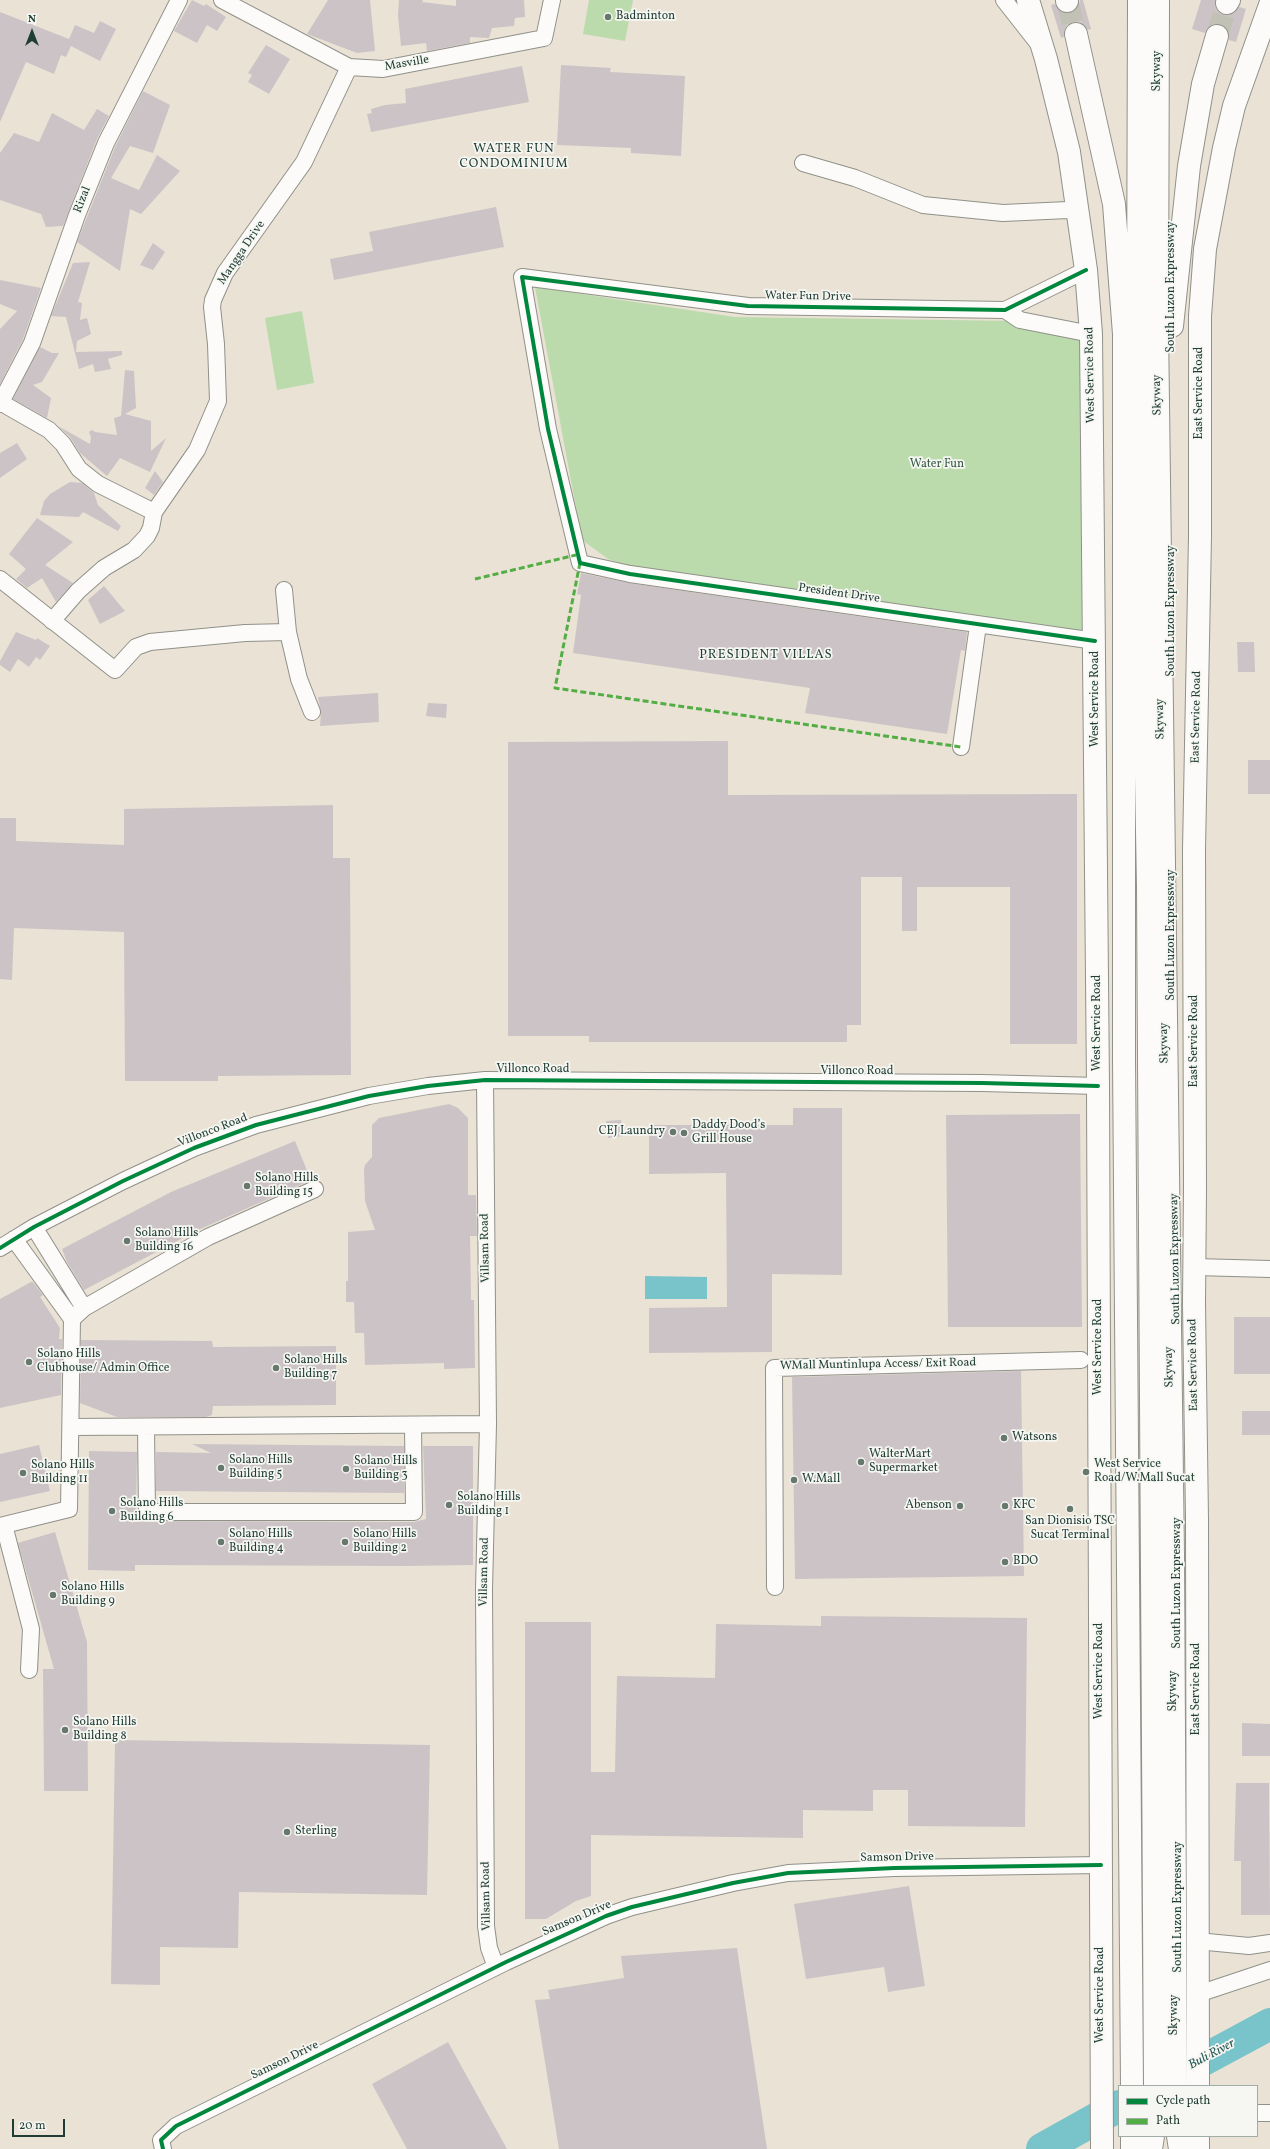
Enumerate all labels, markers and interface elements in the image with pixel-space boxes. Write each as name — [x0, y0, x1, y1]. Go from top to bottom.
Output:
place label: Badminton — [616, 10, 675, 24]
north arrow — [12, 12, 52, 52]
text: N — [28, 12, 36, 27]
marker: Badminton — [603, 12, 613, 22]
street label: Skyway — [1151, 50, 1165, 92]
street label: Masville — [384, 53, 430, 75]
district label: WATER FUN CONDOMINIUM — [459, 142, 569, 173]
street label: Rizal — [71, 185, 95, 215]
street label: Mangga Drive — [215, 218, 269, 288]
street label: South Luzon Expressway — [1165, 221, 1179, 353]
street label: Water Fun Drive — [765, 289, 851, 305]
street label: West Service Road — [1083, 327, 1099, 423]
street label: East Service Road — [1193, 347, 1207, 439]
street label: Skyway — [1150, 374, 1166, 416]
park label: Water Fun — [910, 458, 964, 472]
street label: South Luzon Expressway — [1165, 545, 1179, 677]
street label: President Drive — [797, 581, 881, 607]
district label: PRESIDENT VILLAS — [699, 648, 833, 664]
street label: West Service Road — [1089, 651, 1103, 747]
street label: East Service Road — [1189, 670, 1205, 764]
street label: Skyway — [1153, 698, 1169, 740]
street label: South Luzon Expressway — [1165, 869, 1179, 1001]
street label: West Service Road — [1091, 975, 1105, 1071]
street label: East Service Road — [1188, 995, 1202, 1087]
street label: Skyway — [1157, 1022, 1173, 1064]
street label: Villonco Road — [496, 1063, 570, 1077]
street label: Villonco Road — [820, 1065, 894, 1079]
street label: Villonco Road — [176, 1111, 250, 1151]
place label: Daddy Dood’s Grill House — [692, 1119, 765, 1147]
place label: CEJ Laundry — [599, 1125, 665, 1139]
marker: CEJ Laundry — [668, 1127, 678, 1137]
marker: Daddy Dood’s Grill House — [679, 1128, 689, 1138]
place label: Solano Hills Building 15 — [255, 1172, 318, 1200]
marker: Solano Hills Building 15 — [242, 1181, 252, 1191]
street label: South Luzon Expressway — [1168, 1193, 1184, 1325]
street label: Villsam Road — [478, 1213, 494, 1283]
place label: Solano Hills Building 16 — [135, 1227, 198, 1255]
marker: Solano Hills Building 16 — [122, 1236, 132, 1246]
street label: West Service Road — [1092, 1299, 1106, 1395]
street label: East Service Road — [1186, 1318, 1202, 1412]
street label: Skyway — [1162, 1346, 1178, 1388]
place label: Solano Hills Clubhouse/ Admin Office — [37, 1348, 170, 1376]
place label: Solano Hills Building 7 — [284, 1354, 347, 1382]
street label: WMall Muntinlupa Access/ Exit Road — [780, 1356, 976, 1374]
marker: Solano Hills Clubhouse/ Admin Office — [24, 1357, 34, 1367]
marker: Solano Hills Building 7 — [271, 1363, 281, 1373]
place label: Watsons — [1012, 1431, 1057, 1445]
marker: Watsons — [999, 1433, 1009, 1443]
place label: WalterMart Supermarket — [869, 1448, 938, 1476]
place label: Solano Hills Building 5 — [229, 1454, 292, 1482]
place label: Solano Hills Building 3 — [354, 1455, 417, 1483]
marker: WalterMart Supermarket — [856, 1457, 866, 1467]
place label: West Service Road/W.Mall Sucat — [1094, 1458, 1195, 1486]
place label: Solano Hills Building 11 — [31, 1459, 94, 1487]
marker: Solano Hills Building 5 — [216, 1463, 226, 1473]
marker: Solano Hills Building 3 — [341, 1464, 351, 1474]
marker: West Service Road/W.Mall Sucat — [1081, 1467, 1091, 1477]
marker: Solano Hills Building 11 — [18, 1468, 28, 1478]
place label: W.Mall — [802, 1473, 840, 1487]
marker: W.Mall — [789, 1475, 799, 1485]
place label: Solano Hills Building 1 — [457, 1491, 520, 1519]
place label: Solano Hills Building 6 — [120, 1497, 183, 1525]
place label: Abenson — [905, 1499, 952, 1513]
place label: KFC — [1013, 1499, 1036, 1513]
marker: Solano Hills Building 1 — [444, 1500, 454, 1510]
marker: Abenson — [955, 1501, 965, 1511]
marker: KFC — [1000, 1501, 1010, 1511]
marker: San Dionisio TSC Sucat Terminal — [1065, 1504, 1075, 1514]
marker: Solano Hills Building 6 — [107, 1506, 117, 1516]
place label: San Dionisio TSC Sucat Terminal — [1025, 1515, 1115, 1543]
street label: South Luzon Expressway — [1171, 1517, 1185, 1649]
place label: Solano Hills Building 4 — [229, 1528, 292, 1556]
place label: Solano Hills Building 2 — [353, 1528, 416, 1556]
marker: Solano Hills Building 4 — [216, 1537, 226, 1547]
marker: Solano Hills Building 2 — [340, 1537, 350, 1547]
street label: Villsam Road — [477, 1537, 493, 1607]
place label: BDO — [1013, 1555, 1038, 1569]
marker: BDO — [1000, 1557, 1010, 1567]
place label: Solano Hills Building 9 — [61, 1581, 124, 1609]
marker: Solano Hills Building 9 — [48, 1590, 58, 1600]
street label: West Service Road — [1093, 1623, 1107, 1719]
street label: East Service Road — [1190, 1643, 1204, 1735]
street label: Skyway — [1167, 1670, 1181, 1712]
place label: Solano Hills Building 8 — [73, 1716, 136, 1744]
marker: Solano Hills Building 8 — [60, 1725, 70, 1735]
place label: Sterling — [295, 1825, 337, 1839]
marker: Sterling — [282, 1827, 292, 1837]
street label: South Luzon Expressway — [1172, 1841, 1186, 1973]
street label: Samson Drive — [860, 1850, 934, 1866]
street label: Villsam Road — [479, 1861, 495, 1931]
street label: Samson Drive — [540, 1898, 614, 1940]
street label: West Service Road — [1094, 1947, 1108, 2043]
street label: Skyway — [1168, 1994, 1182, 2036]
water label: Buli River — [1186, 2036, 1238, 2074]
street label: Samson Drive — [249, 2038, 321, 2084]
legend — [1118, 2085, 1258, 2137]
text: Cycle path — [1156, 2093, 1211, 2109]
scale bar — [14, 2111, 67, 2137]
text: Path — [1156, 2113, 1180, 2129]
text: 20 m — [19, 2118, 46, 2134]

